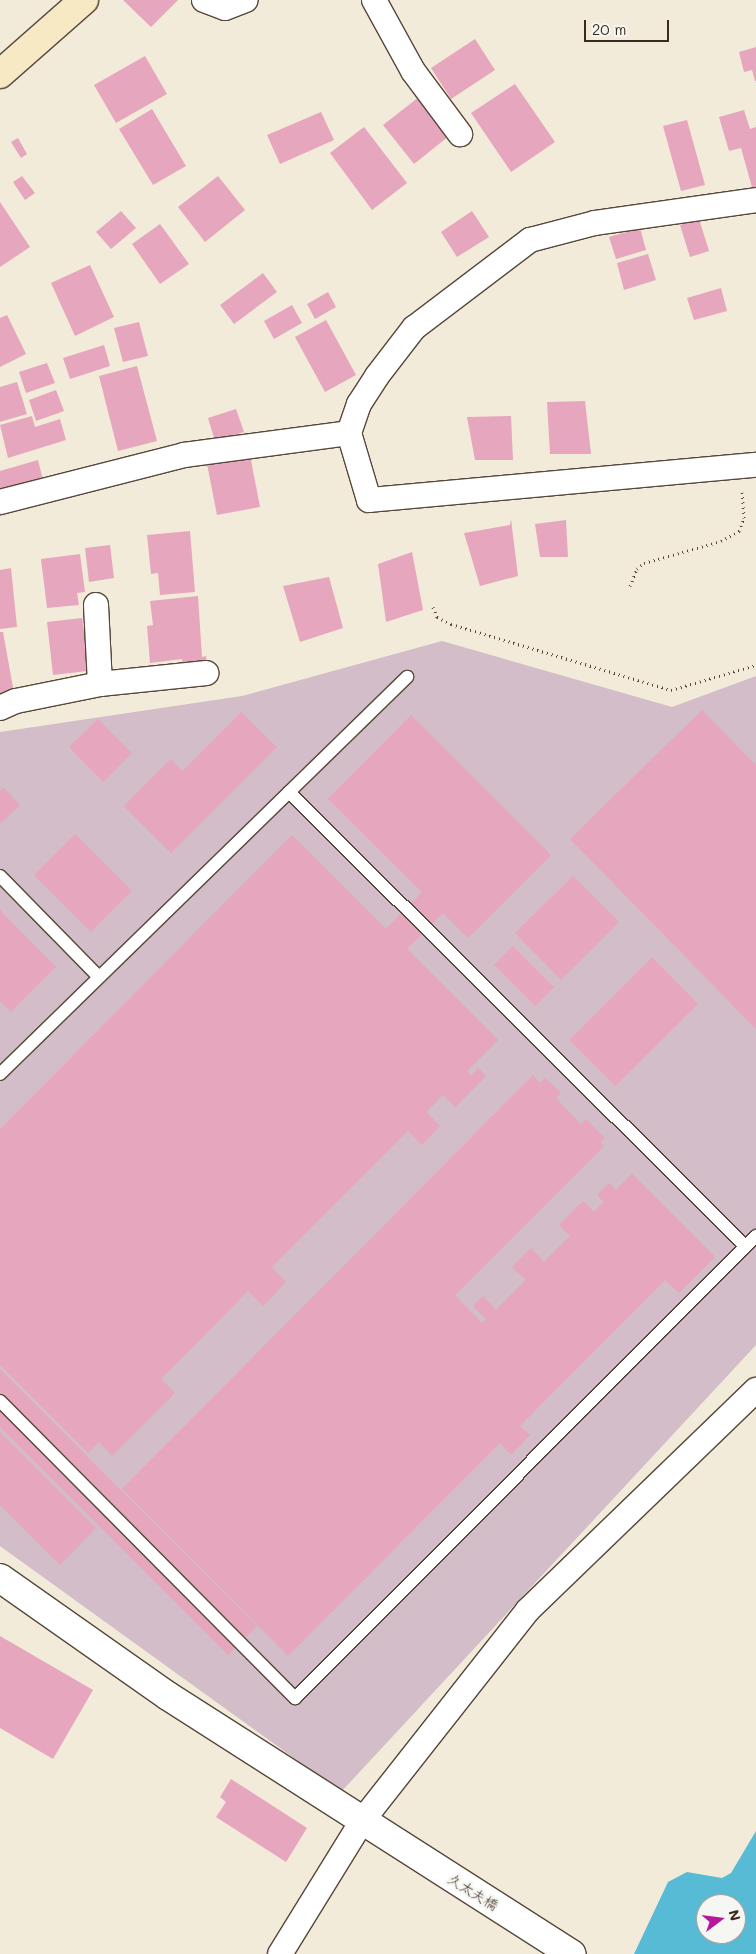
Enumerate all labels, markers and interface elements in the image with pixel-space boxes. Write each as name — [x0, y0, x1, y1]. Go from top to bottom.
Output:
scale bar — [586, 10, 671, 42]
text: 20 m — [592, 19, 626, 39]
street label: 久太夫橋 — [445, 1870, 501, 1914]
north arrow — [696, 1894, 746, 1944]
text: N — [724, 1908, 746, 1923]

